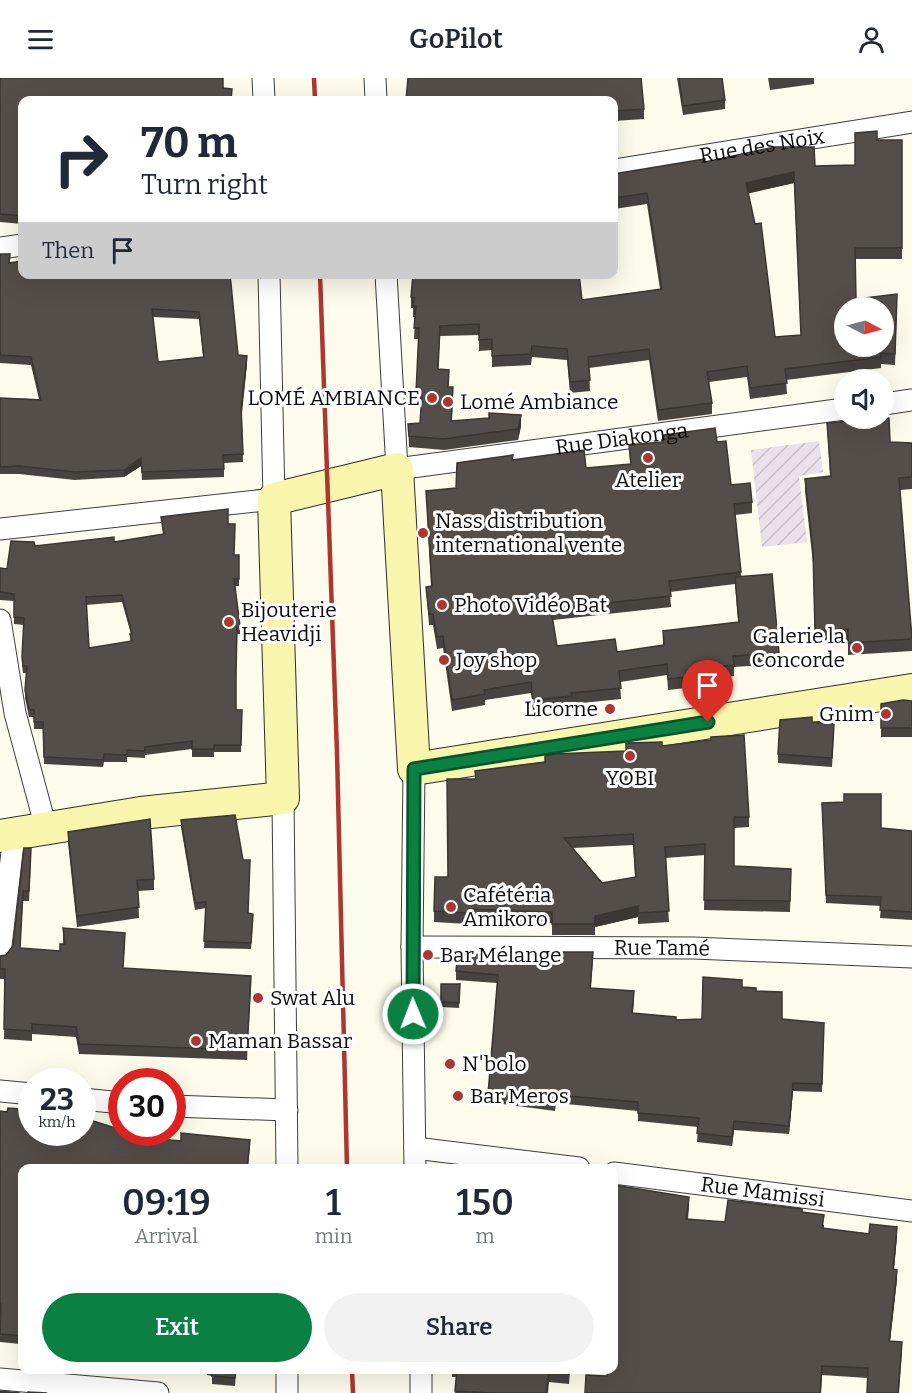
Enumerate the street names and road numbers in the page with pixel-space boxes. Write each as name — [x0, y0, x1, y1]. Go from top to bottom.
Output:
street label: Rue des Noix — [698, 123, 827, 169]
street label: Rue Diakonga — [554, 417, 690, 461]
street label: Rue Tamé — [614, 935, 711, 962]
street label: Rue Mamissi — [699, 1171, 826, 1213]

